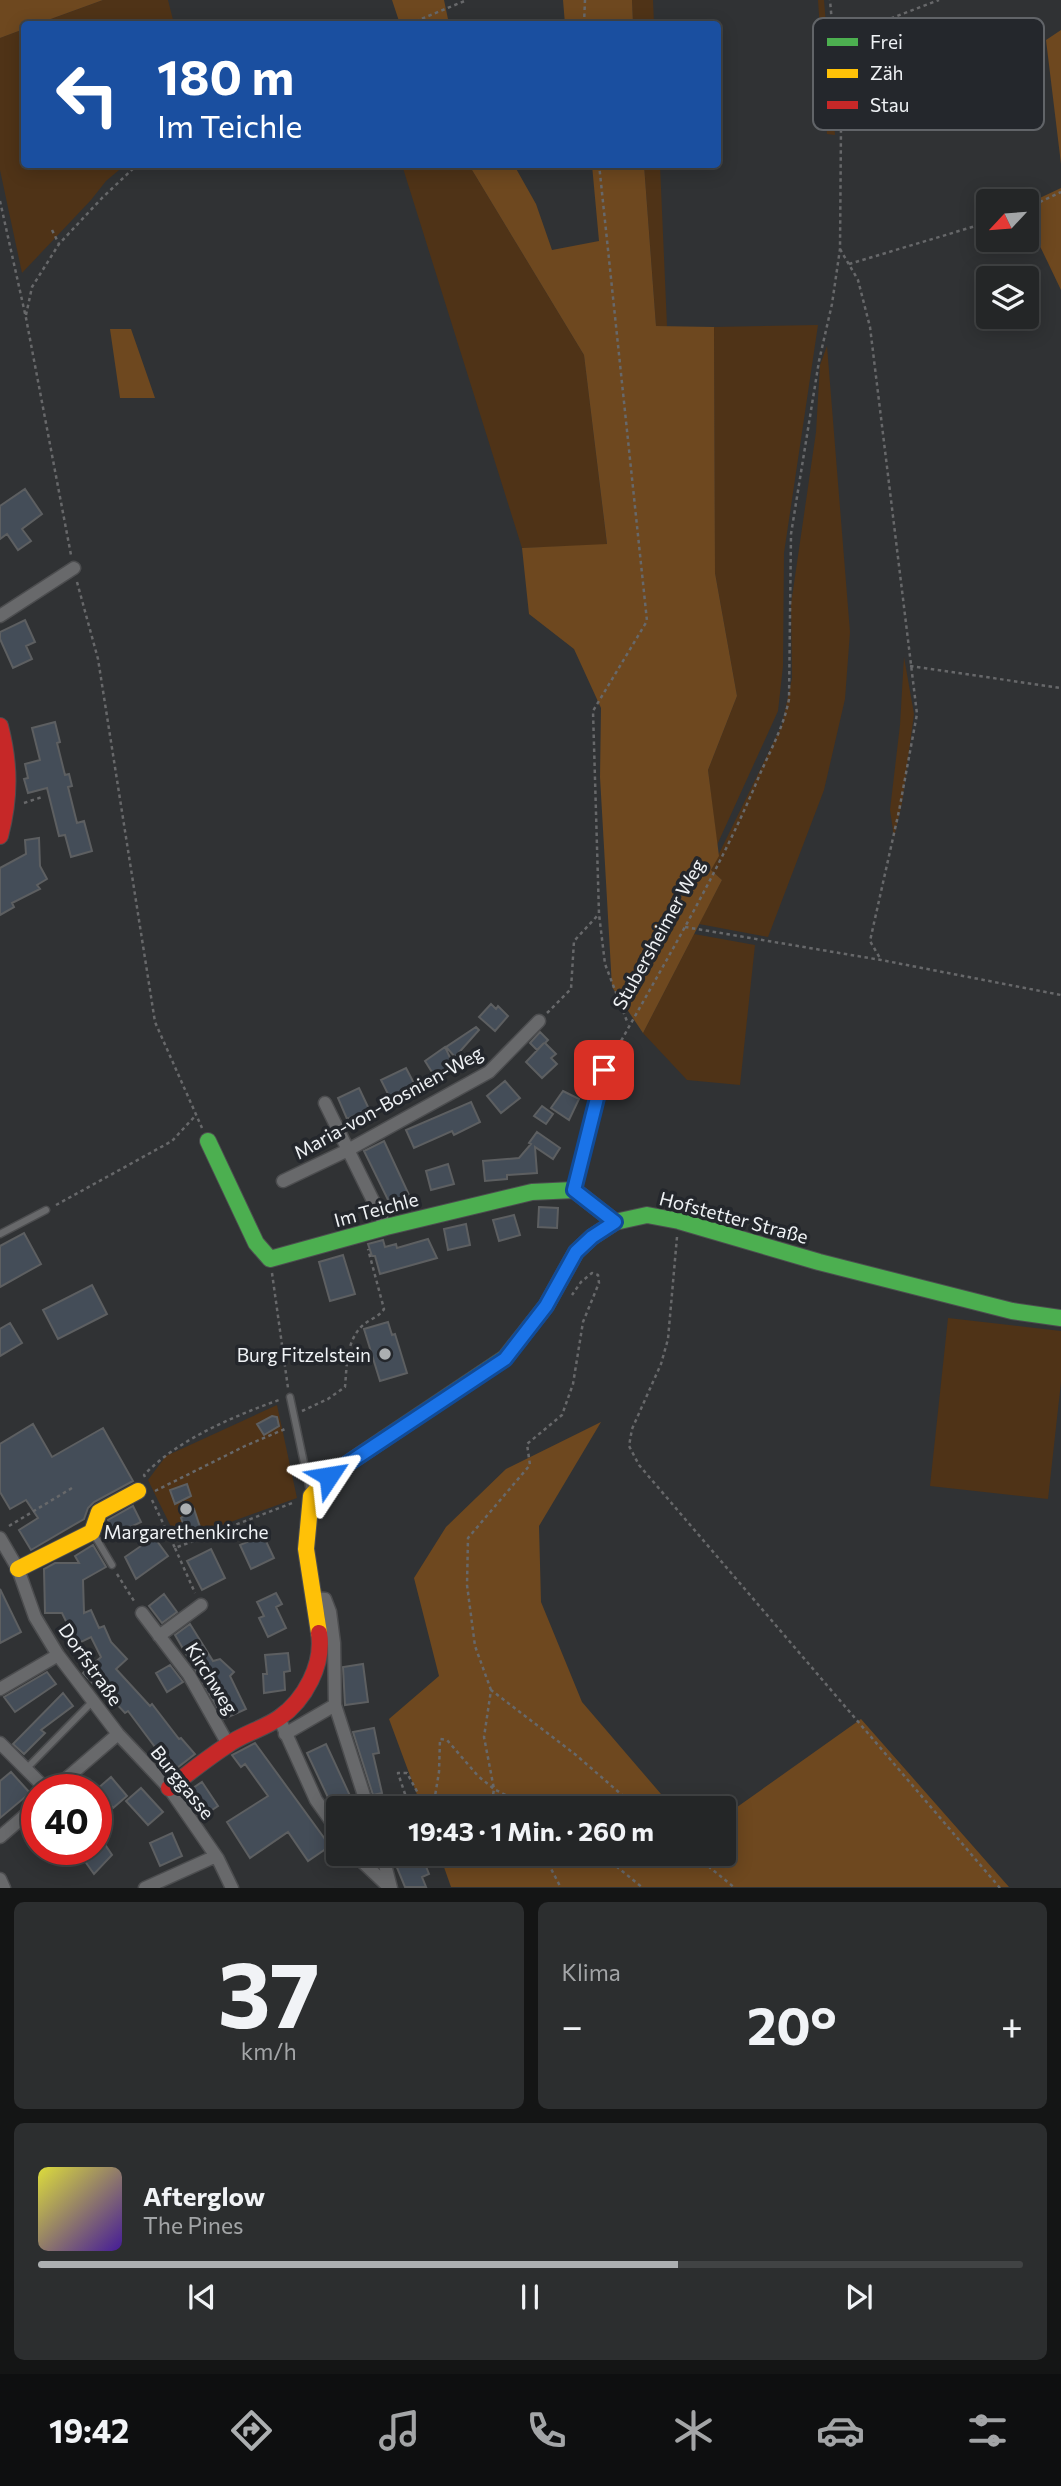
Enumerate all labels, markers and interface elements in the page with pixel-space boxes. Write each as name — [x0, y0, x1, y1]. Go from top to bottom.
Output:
legend — [813, 18, 1044, 130]
text: Frei — [870, 30, 903, 53]
text: 180 m — [157, 45, 294, 105]
icon: left — [42, 49, 133, 140]
text: Zäh — [870, 61, 904, 84]
text: Stau — [870, 93, 909, 116]
text: Im Teichle — [157, 105, 302, 145]
north arrow — [976, 189, 1040, 252]
map controls — [976, 189, 1039, 329]
button: layers — [976, 266, 1039, 329]
street label: Stubersheimer Weg — [607, 855, 709, 1013]
street label: Maria-von-Bosnien-Weg — [290, 1040, 486, 1164]
pin — [574, 1040, 634, 1100]
icon: arrive — [585, 1051, 623, 1089]
street label: Hofstetter Straße — [657, 1186, 811, 1248]
street label: Im Teichle — [331, 1187, 421, 1231]
place label: Burg Fitzelstein — [237, 1343, 371, 1366]
marker: Burg Fitzelstein — [377, 1346, 393, 1362]
position arrow — [292, 1439, 366, 1513]
marker: Margarethenkirche — [178, 1501, 194, 1517]
place label: Margarethenkirche — [103, 1520, 269, 1543]
street label: Dorfstraße — [54, 1618, 128, 1710]
street label: Kirchweg — [181, 1638, 243, 1718]
street label: Burggasse — [146, 1741, 220, 1823]
speed limit sign: 40 — [21, 1774, 112, 1865]
text: 19:43 · 1 Min. · 260 m — [408, 1815, 654, 1846]
text: 37 — [218, 1935, 320, 2047]
text: Klima — [562, 1958, 621, 1986]
text: 20° — [747, 1992, 837, 2056]
text: − — [562, 2001, 583, 2048]
text: + — [1001, 2001, 1023, 2048]
text: km/h — [241, 2037, 297, 2065]
text: Afterglow — [143, 2180, 265, 2211]
text: The Pines — [143, 2211, 244, 2239]
icon: previous — [183, 2278, 221, 2316]
icon: pause — [511, 2278, 549, 2316]
icon: next — [840, 2278, 878, 2316]
icon: directions — [227, 2406, 276, 2455]
icon: music — [375, 2406, 424, 2455]
icon: phone — [522, 2406, 571, 2455]
icon: climate — [669, 2406, 718, 2455]
icon: car — [816, 2406, 865, 2455]
icon: filters — [963, 2406, 1012, 2455]
text: 19:42 — [49, 2410, 129, 2450]

